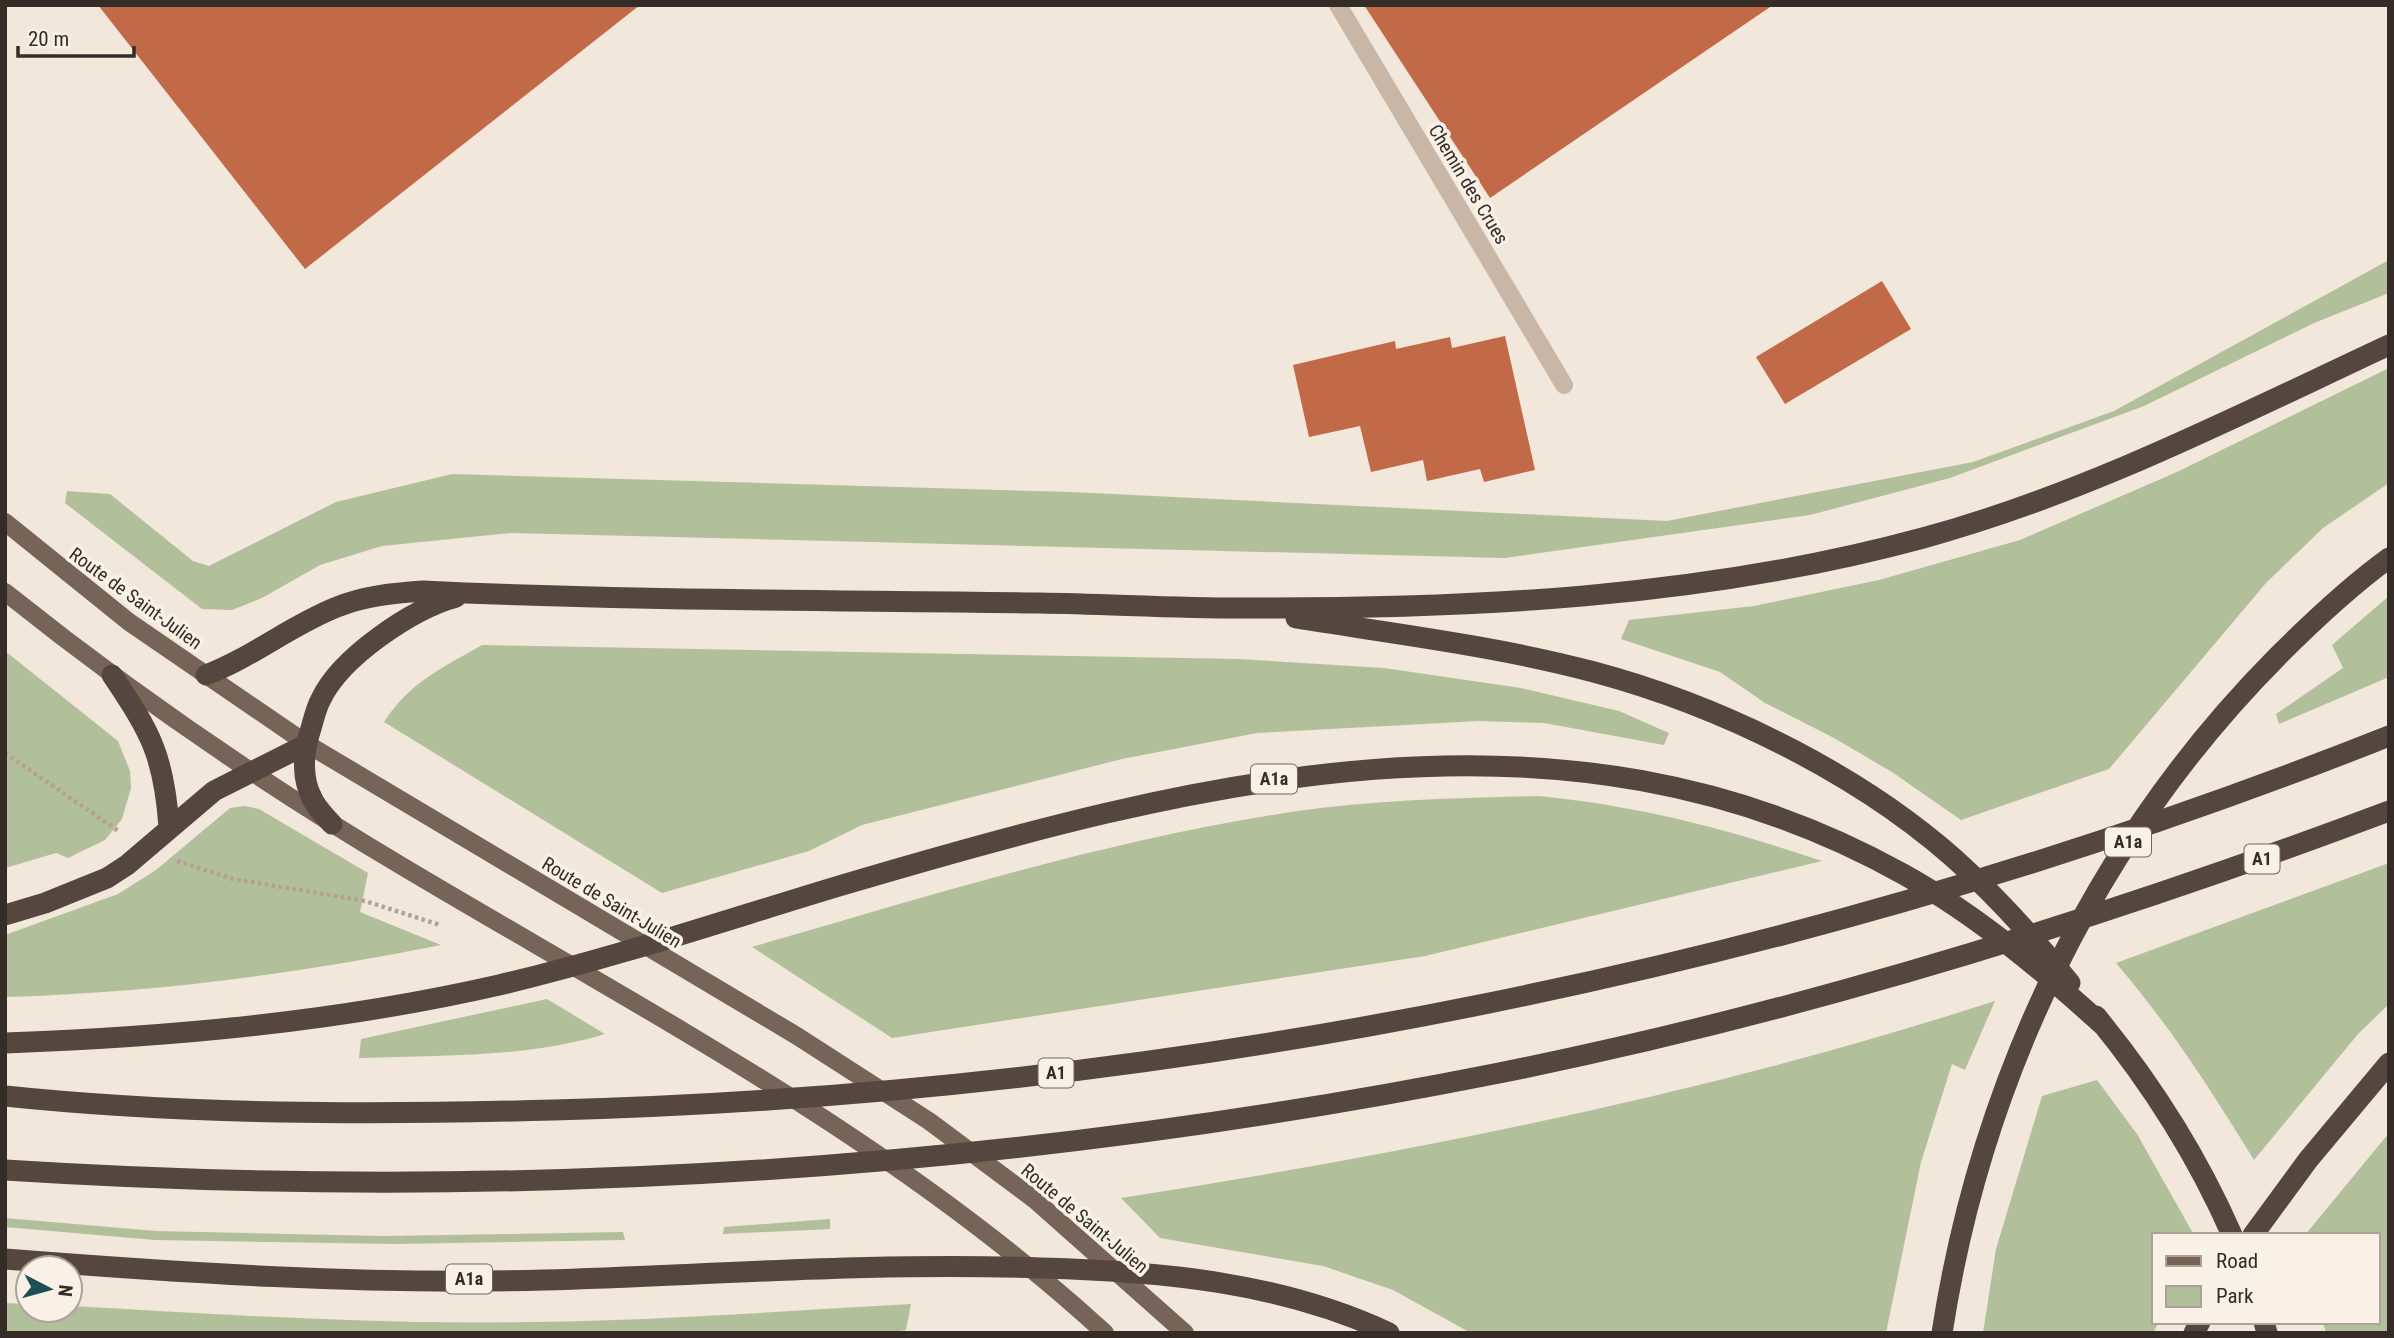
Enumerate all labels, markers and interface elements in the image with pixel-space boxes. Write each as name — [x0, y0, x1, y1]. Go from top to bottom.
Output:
scale bar — [18, 14, 133, 58]
text: 20 m — [28, 27, 69, 51]
street label: Chemin des Crues — [1424, 120, 1513, 248]
street label: Route de Saint-Julien — [65, 543, 207, 654]
road number: A1a — [1251, 764, 1297, 794]
road number: A1a — [2105, 828, 2151, 856]
road number: A1 — [2244, 844, 2280, 874]
street label: Route de Saint-Julien — [538, 852, 686, 953]
road number: A1 — [1038, 1058, 1074, 1088]
street label: Route de Saint-Julien — [1017, 1159, 1153, 1278]
legend — [2152, 1233, 2380, 1324]
text: Road — [2216, 1249, 2258, 1273]
north arrow — [14, 1254, 84, 1324]
road number: A1a — [446, 1264, 492, 1294]
text: N — [53, 1284, 77, 1298]
text: Park — [2216, 1284, 2254, 1308]

